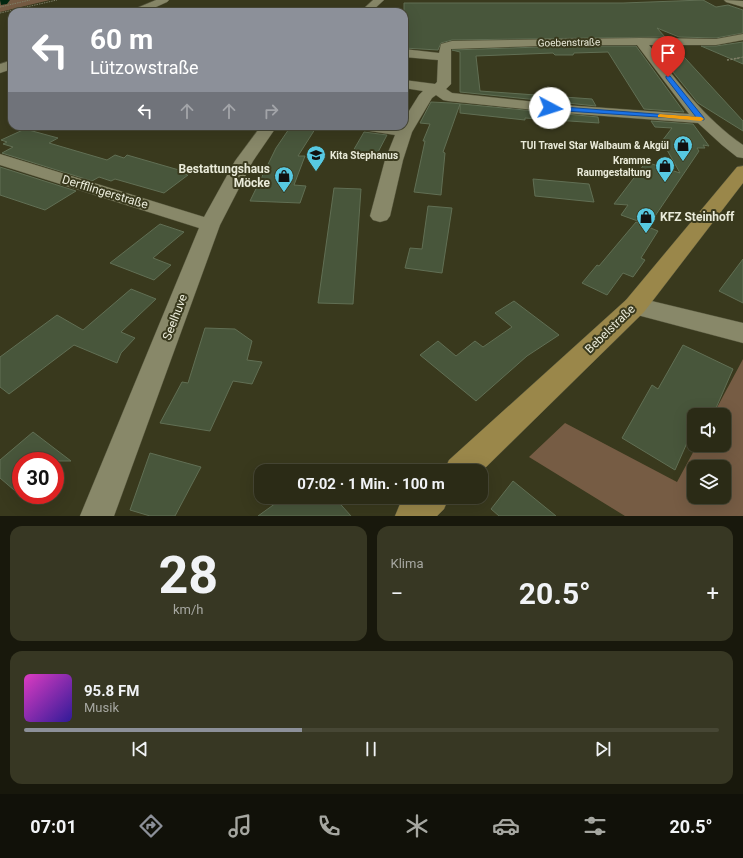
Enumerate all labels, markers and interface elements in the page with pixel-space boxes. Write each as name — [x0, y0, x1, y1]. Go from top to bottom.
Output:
text: 60 m — [90, 23, 153, 56]
icon: left — [24, 24, 76, 76]
street label: Goebenstraße — [538, 36, 600, 49]
pin — [651, 36, 685, 77]
icon: arrive — [657, 42, 679, 64]
text: Lützowstraße — [90, 57, 199, 78]
position arrow — [529, 87, 571, 129]
icon: left — [134, 100, 156, 122]
icon: ahead — [176, 100, 198, 122]
icon: ahead — [218, 100, 240, 122]
icon: right — [260, 100, 282, 122]
shop icon: TUI Travel Star Walbaum & Akgül — [672, 134, 694, 162]
place label: TUI Travel Star Walbaum & Akgül — [521, 140, 669, 151]
school or university icon: Kita Stephanus — [305, 144, 327, 172]
place label: Kita Stephanus — [330, 150, 398, 161]
place label: Kramme Raumgestaltung — [577, 155, 652, 178]
shop icon: Kramme Raumgestaltung — [654, 155, 676, 183]
place label: Bestattungshaus Möcke — [179, 162, 271, 190]
shop icon: Bestattungshaus Möcke — [273, 165, 295, 193]
street label: Derfflingerstraße — [60, 172, 150, 212]
shop icon: KFZ Steinhoff — [635, 206, 657, 234]
place label: KFZ Steinhoff — [660, 210, 735, 224]
street label: Seelhuve — [160, 292, 190, 342]
street label: Bebelstraße — [582, 302, 638, 356]
map controls — [687, 408, 731, 504]
button: sound — [687, 408, 731, 452]
speed limit sign: 30 — [12, 452, 64, 504]
button: layers — [687, 460, 731, 504]
text: 07:02 · 1 Min. · 100 m — [297, 475, 445, 493]
text: 28 — [158, 545, 218, 606]
text: Klima — [391, 556, 423, 571]
text: 20.5° — [519, 576, 591, 611]
text: − — [391, 581, 403, 606]
text: + — [707, 581, 719, 606]
text: km/h — [173, 602, 204, 617]
text: 95.8 FM — [84, 682, 139, 700]
text: Musik — [84, 700, 119, 715]
icon: previous — [129, 738, 151, 760]
icon: pause — [360, 738, 382, 760]
icon: next — [592, 738, 614, 760]
icon: directions — [137, 812, 165, 840]
icon: music — [226, 812, 254, 840]
icon: phone — [315, 812, 343, 840]
icon: climate — [403, 812, 431, 840]
icon: car — [492, 812, 520, 840]
icon: filters — [581, 812, 609, 840]
text: 07:01 — [30, 816, 77, 837]
text: 20.5° — [669, 816, 713, 837]

